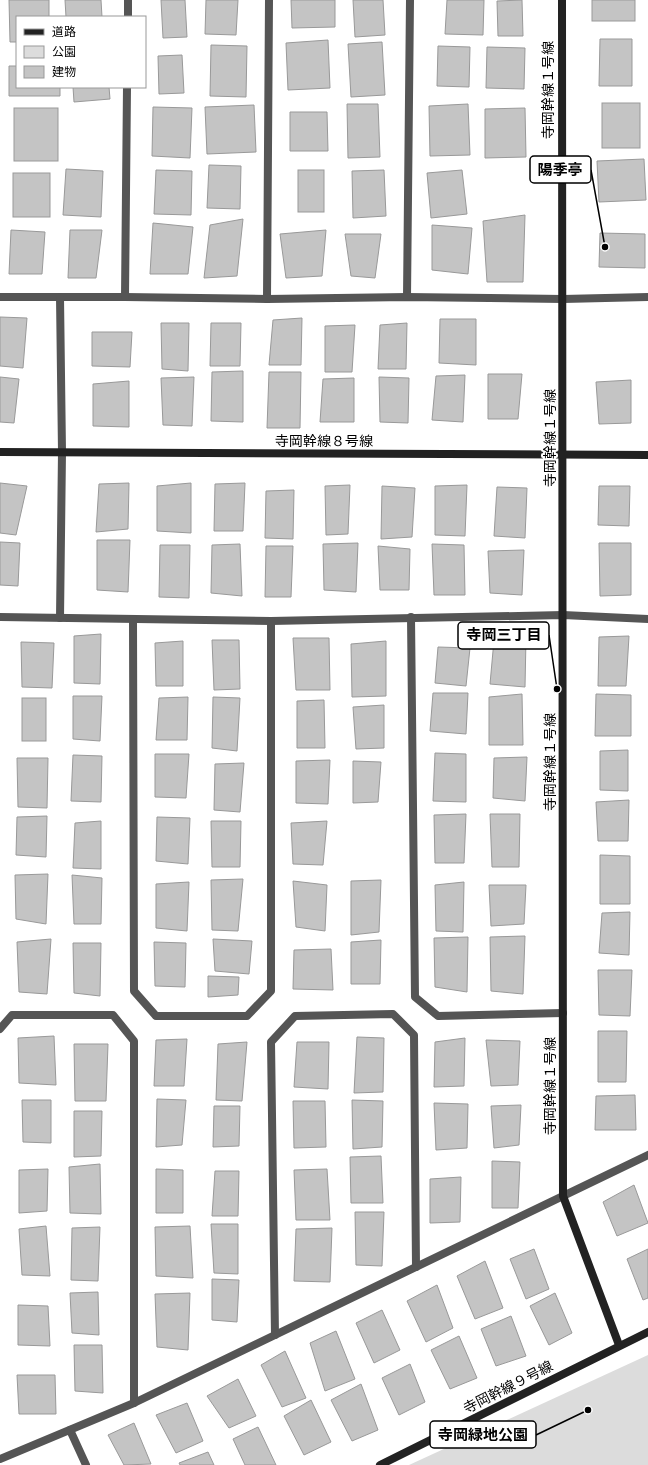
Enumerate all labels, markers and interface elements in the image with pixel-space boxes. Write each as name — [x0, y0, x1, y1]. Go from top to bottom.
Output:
legend — [16, 16, 146, 88]
text: 道路 — [52, 25, 76, 39]
street label: 寺岡幹線１号線 — [540, 41, 556, 139]
text: 公園 — [52, 45, 76, 59]
text: 建物 — [52, 65, 76, 79]
callout: 陽季亭 — [530, 156, 591, 183]
text: 陽季亭 — [537, 161, 583, 178]
street label: 寺岡幹線１号線 — [542, 389, 558, 487]
street label: 寺岡幹線８号線 — [275, 433, 373, 449]
callout: 寺岡三丁目 — [458, 622, 549, 649]
text: 寺岡三丁目 — [466, 626, 542, 643]
street label: 寺岡幹線１号線 — [542, 713, 558, 811]
street label: 寺岡幹線１号線 — [542, 1037, 558, 1135]
street label: 寺岡幹線９号線 — [461, 1358, 555, 1416]
callout: 寺岡緑地公園 — [430, 1421, 536, 1448]
text: 寺岡緑地公園 — [438, 1426, 528, 1443]

